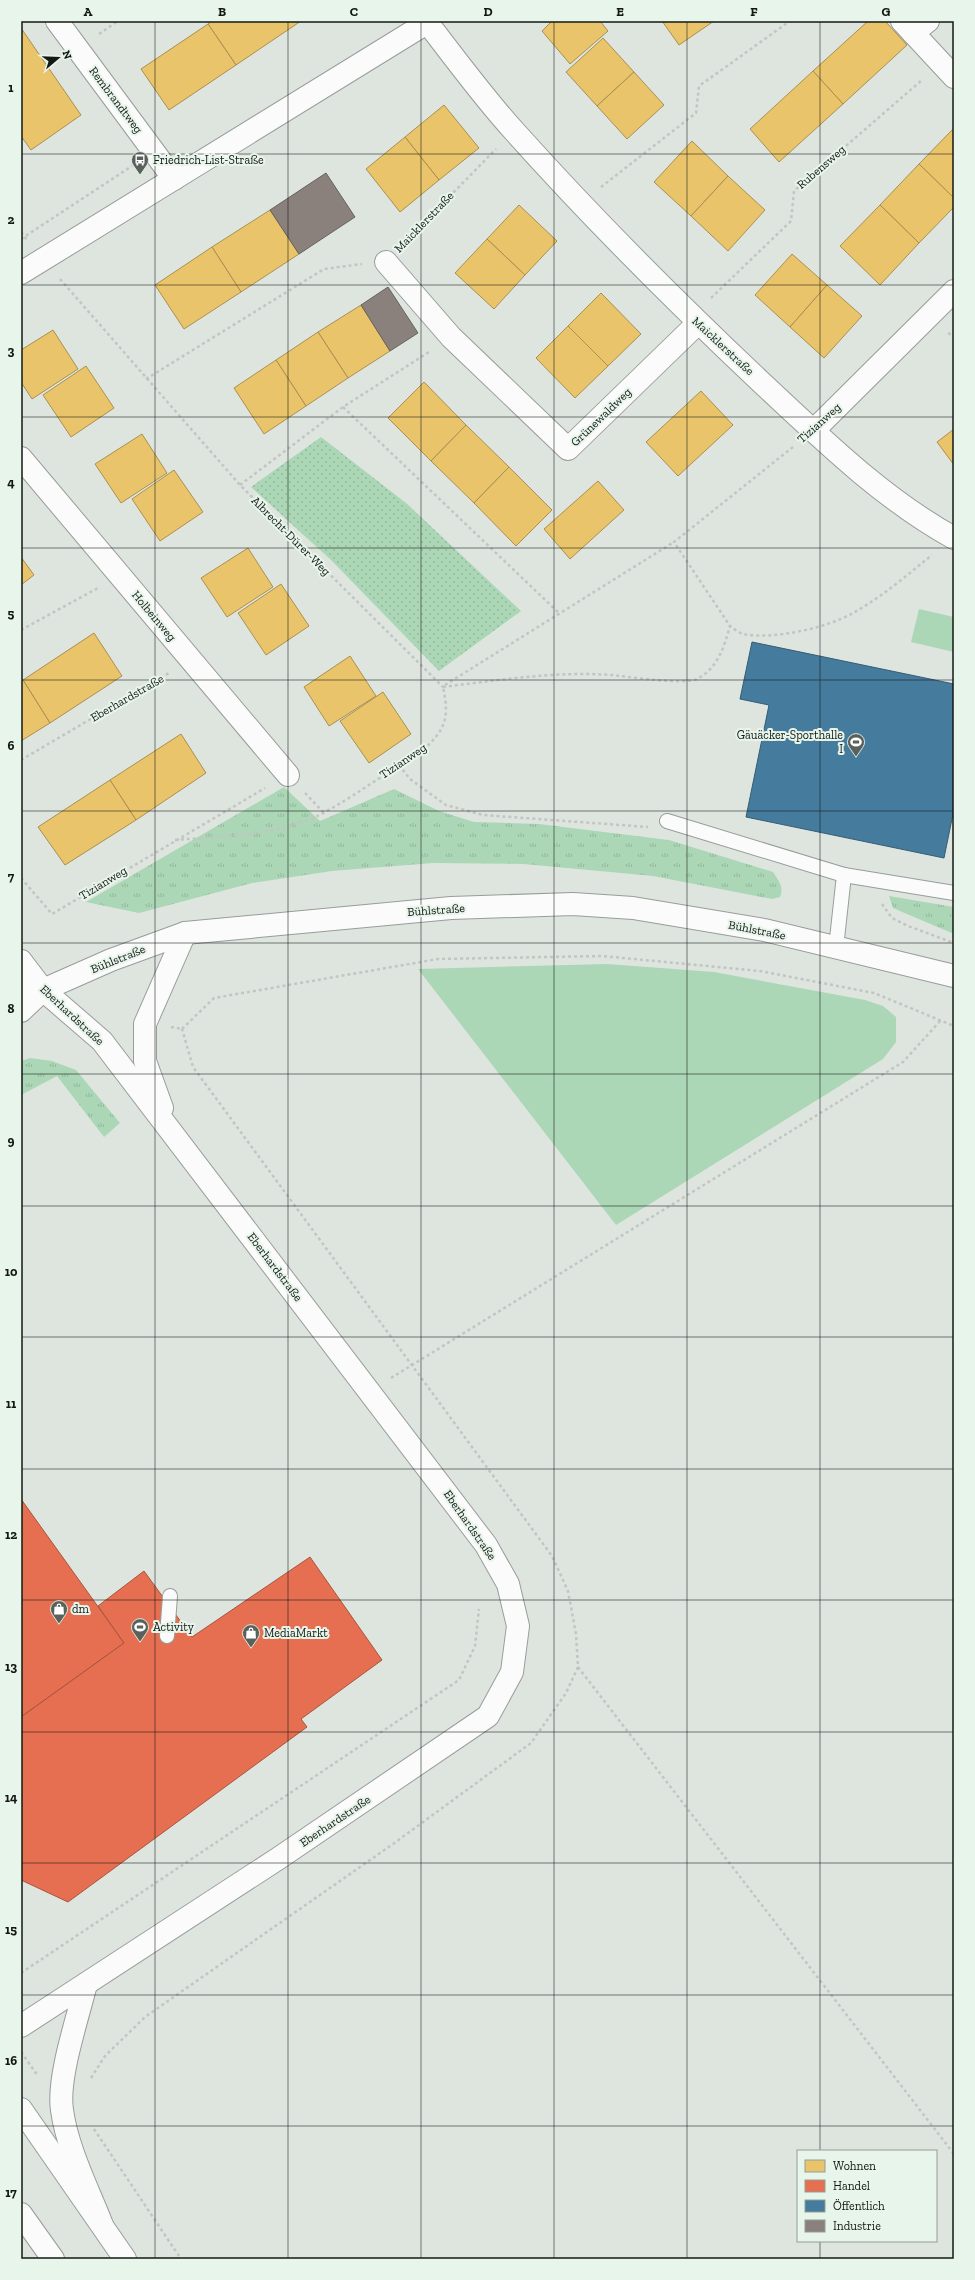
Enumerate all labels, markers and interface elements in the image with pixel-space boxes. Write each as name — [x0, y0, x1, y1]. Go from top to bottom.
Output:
text: A — [84, 4, 93, 19]
text: B — [218, 4, 226, 19]
text: C — [350, 4, 358, 19]
text: D — [483, 4, 493, 19]
text: E — [616, 4, 624, 19]
text: F — [750, 4, 758, 19]
text: G — [882, 4, 891, 19]
north arrow — [38, 38, 78, 78]
text: N — [59, 49, 75, 62]
street label: Rembrandtweg — [86, 64, 146, 136]
text: 1 — [8, 80, 14, 95]
street label: Rubensweg — [794, 142, 848, 192]
bus stop icon: Friedrich-List-Straße — [130, 150, 150, 175]
place label: Friedrich-List-Straße — [153, 153, 264, 167]
street label: Maicklerstraße — [391, 188, 457, 255]
text: 2 — [8, 212, 15, 227]
street label: Maicklerstraße — [689, 314, 757, 378]
text: 3 — [8, 343, 15, 358]
street label: Grünewaldweg — [568, 384, 634, 449]
street label: Tizianweg — [794, 400, 844, 446]
text: 4 — [7, 475, 15, 490]
street label: Albrecht-Dürer-Weg — [249, 494, 334, 579]
street label: Holbeinweg — [129, 588, 179, 644]
text: 5 — [8, 606, 15, 621]
street label: Eberhardstraße — [88, 671, 166, 725]
place label: Gäuäcker-Sporthalle I — [737, 728, 843, 756]
sports icon: Gäuäcker-Sporthalle I — [846, 732, 866, 757]
text: 6 — [8, 738, 15, 753]
street label: Tizianweg — [377, 740, 429, 782]
street label: Tizianweg — [76, 863, 130, 903]
text: 7 — [8, 869, 15, 884]
street label: Bühlstraße — [407, 901, 466, 919]
street label: Bühlstraße — [727, 918, 787, 942]
street label: Bühlstraße — [89, 942, 148, 976]
street label: Eberhardstraße — [37, 982, 107, 1048]
text: 8 — [7, 1001, 15, 1016]
text: 9 — [8, 1133, 15, 1148]
street label: Eberhardstraße — [245, 1230, 306, 1304]
text: 10 — [5, 1264, 18, 1279]
text: 11 — [6, 1396, 17, 1411]
street label: Eberhardstraße — [441, 1487, 500, 1563]
text: 12 — [5, 1527, 17, 1542]
shop icon: dm — [49, 1599, 69, 1624]
place label: dm — [72, 1602, 90, 1616]
sports icon: Activity — [130, 1617, 150, 1642]
place label: Activity — [153, 1620, 195, 1634]
shop icon: MediaMarkt — [241, 1623, 261, 1648]
place label: MediaMarkt — [264, 1626, 328, 1640]
text: 13 — [5, 1659, 17, 1674]
text: 14 — [5, 1790, 18, 1805]
street label: Eberhardstraße — [297, 1792, 373, 1850]
text: 15 — [5, 1922, 17, 1937]
text: 16 — [5, 2053, 17, 2068]
legend — [797, 2150, 937, 2242]
text: Wohnen — [833, 2159, 876, 2173]
text: Handel — [833, 2179, 870, 2193]
text: 17 — [5, 2185, 17, 2200]
text: Öffentlich — [833, 2199, 885, 2213]
text: Industrie — [833, 2219, 881, 2233]

